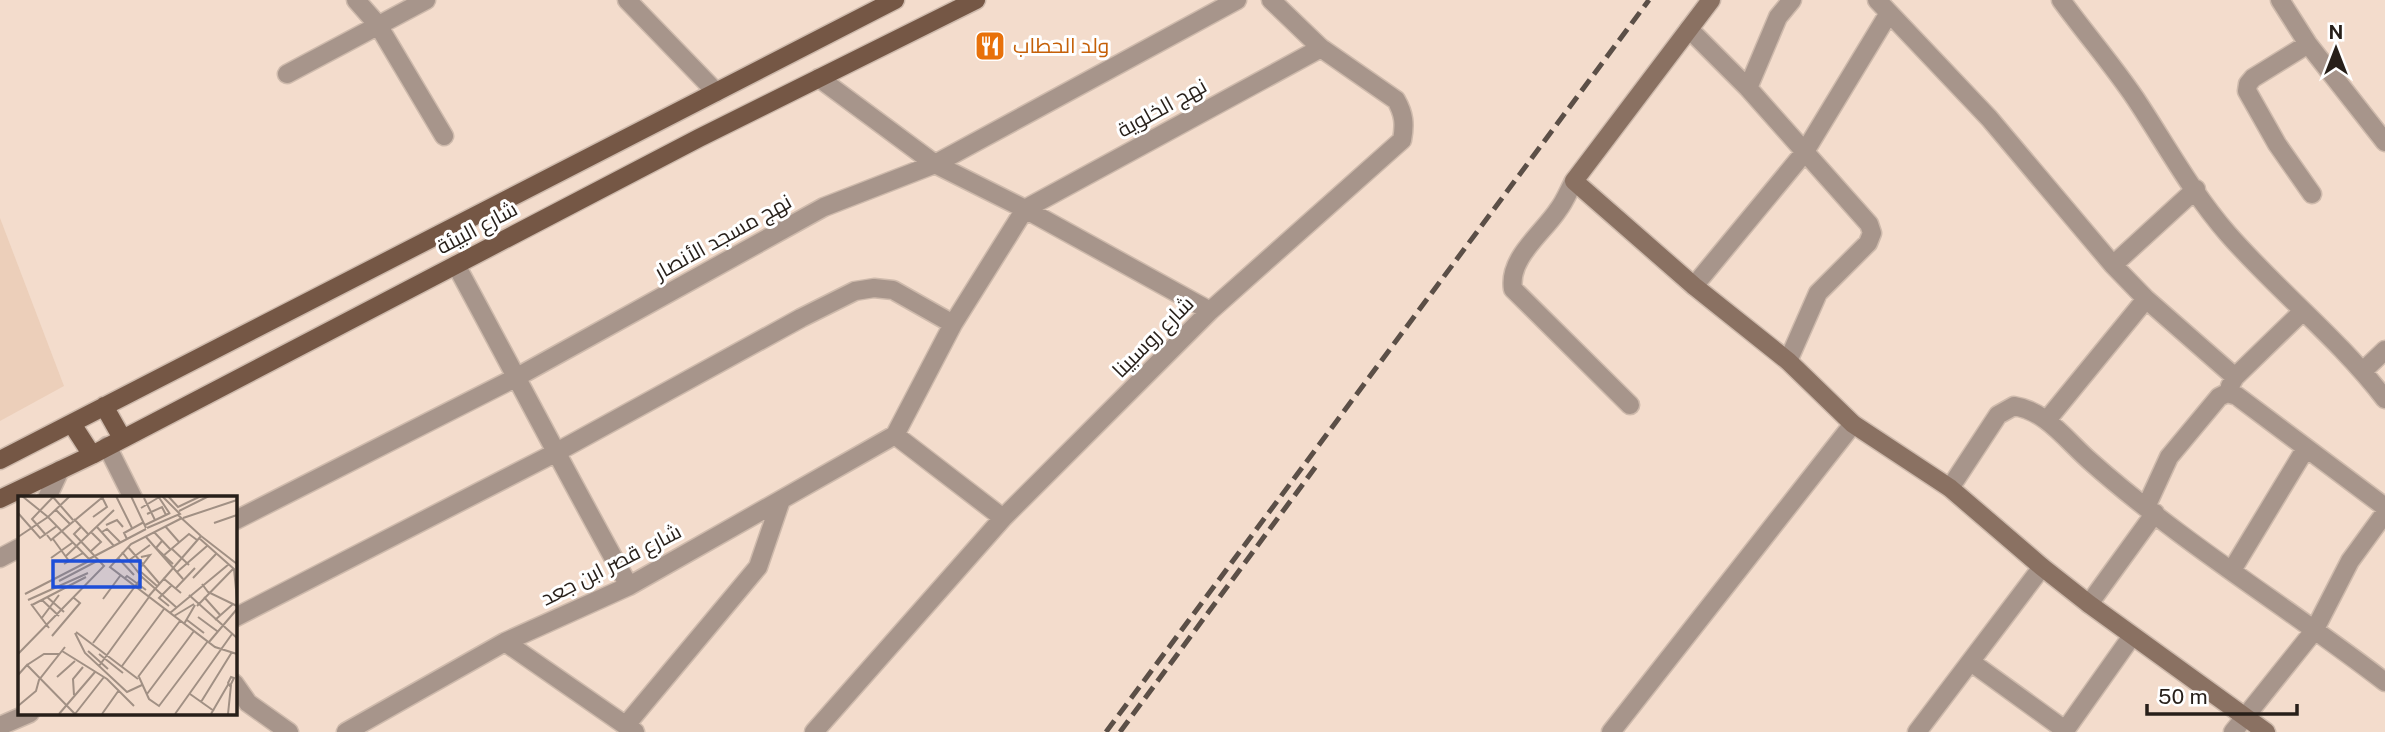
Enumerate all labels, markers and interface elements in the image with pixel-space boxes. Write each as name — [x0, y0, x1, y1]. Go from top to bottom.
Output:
north arrow — [2301, 14, 2371, 84]
text: N — [2329, 21, 2343, 43]
restaurant icon: ولد الحطاب — [973, 29, 1007, 63]
place label: ولد الحطاب — [1013, 33, 1109, 58]
street label: نهج الخلوية — [1113, 73, 1212, 144]
street label: نهج مسجد الأنصار — [649, 189, 797, 287]
street label: شارع البيئة — [432, 196, 522, 261]
street label: شارع روسبينا — [1107, 291, 1200, 384]
inset map — [18, 496, 236, 714]
street label: شارع قصر ابن جعد — [536, 518, 686, 613]
scale bar — [2147, 672, 2298, 716]
text: 50 m — [2158, 684, 2208, 709]

